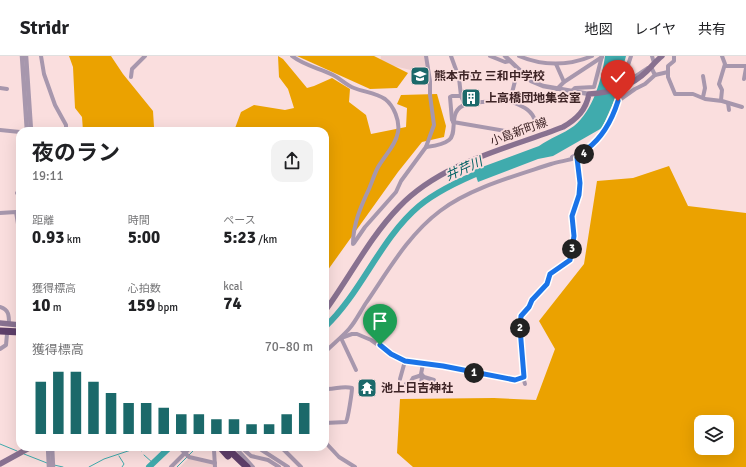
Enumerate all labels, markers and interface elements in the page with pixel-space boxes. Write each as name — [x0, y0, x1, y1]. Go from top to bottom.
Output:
text: Stridr — [20, 16, 69, 40]
text: 地図 — [584, 21, 612, 38]
text: レイヤ — [634, 21, 676, 38]
text: 共有 — [698, 21, 726, 38]
pin — [601, 60, 635, 101]
school or university icon: 熊本市立 三和中学校 — [409, 65, 431, 87]
icon: check — [607, 66, 629, 88]
place label: 熊本市立 三和中学校 — [434, 69, 545, 84]
building icon: 上高橋団地集会室 — [460, 87, 482, 109]
place label: 上高橋団地集会室 — [485, 91, 581, 106]
street label: 小島新町線 — [488, 115, 550, 149]
text: 夜のラン — [32, 139, 120, 166]
button: share — [271, 140, 313, 182]
pin: 4 — [574, 144, 594, 164]
text: 4 — [581, 147, 587, 160]
water label: 井芹川 — [443, 153, 487, 184]
text: 19:11 — [32, 168, 64, 184]
text: 距離 — [32, 214, 54, 227]
text: 時間 — [128, 214, 150, 227]
text: ペース — [223, 214, 256, 227]
text: 0.93 — [32, 227, 64, 248]
text: 5:00 — [128, 227, 160, 248]
text: 5:23 — [223, 227, 256, 248]
text: km — [64, 233, 81, 246]
text: /km — [256, 233, 277, 246]
pin: 3 — [562, 239, 582, 259]
text: 3 — [569, 242, 575, 255]
text: kcal — [223, 280, 243, 293]
text: 獲得標高 — [32, 282, 76, 295]
text: 心拍数 — [128, 282, 161, 295]
text: 74 — [223, 293, 242, 314]
text: 10 — [32, 295, 50, 316]
text: 159 — [128, 295, 155, 316]
text: m — [50, 301, 62, 314]
text: bpm — [155, 301, 178, 314]
pin — [363, 304, 397, 345]
icon: arrive — [369, 310, 391, 332]
pin: 2 — [510, 318, 530, 338]
text: 2 — [517, 321, 523, 334]
text: 70–80 m — [265, 339, 313, 355]
text: 獲得標高 — [32, 342, 84, 358]
pin: 1 — [464, 363, 484, 383]
text: 1 — [471, 366, 477, 379]
temple icon: 池上日吉神社 — [356, 377, 378, 399]
place label: 池上日吉神社 — [381, 381, 453, 396]
map controls — [694, 415, 734, 455]
button: layers — [694, 415, 734, 455]

